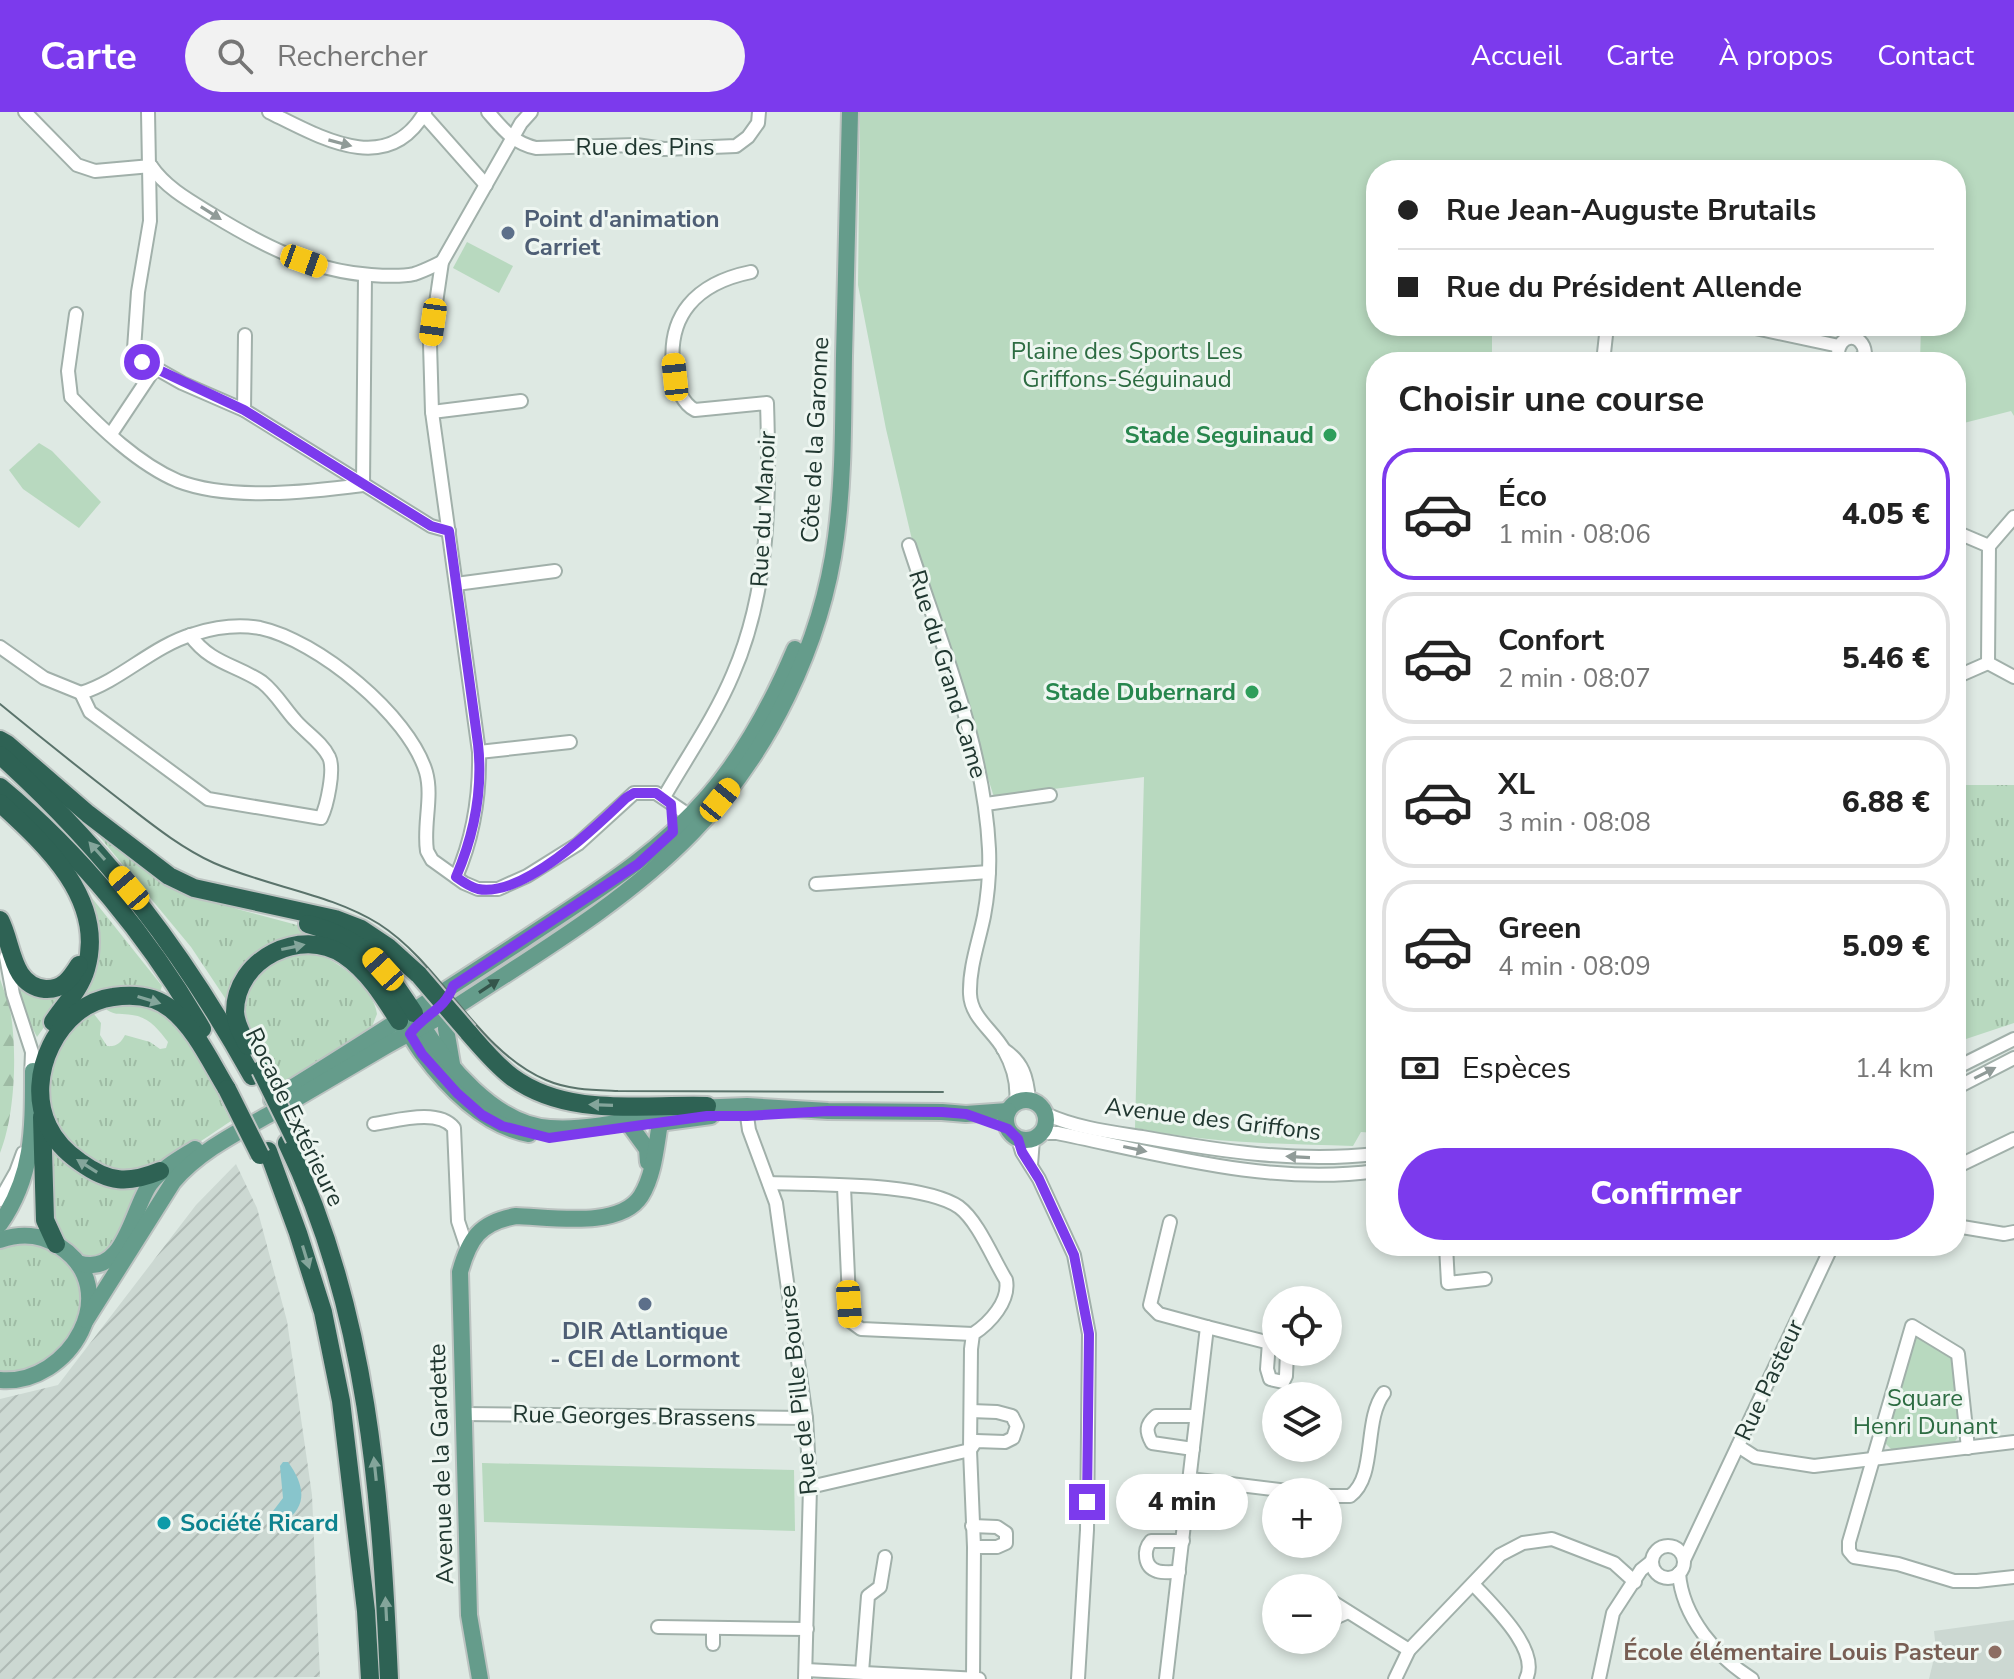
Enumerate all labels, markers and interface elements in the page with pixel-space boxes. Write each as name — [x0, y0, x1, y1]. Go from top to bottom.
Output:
search box — [185, 20, 745, 92]
text: Carte — [40, 31, 137, 82]
icon: search — [213, 34, 257, 78]
text: Rechercher — [277, 36, 428, 77]
text: Accueil — [1471, 37, 1562, 75]
text: Carte — [1606, 37, 1675, 75]
text: À propos — [1719, 37, 1833, 75]
text: Contact — [1877, 37, 1974, 75]
street label: Rue des Pins — [576, 131, 714, 163]
one-way arrow — [328, 138, 353, 150]
text: Rue Jean-Auguste Brutails — [1446, 190, 1816, 231]
place label: Point d'animation Carriet — [524, 203, 720, 263]
one-way arrow — [200, 206, 222, 220]
marker: Point d'animation Carriet — [499, 224, 517, 242]
car — [277, 242, 331, 280]
text: Rue du Président Allende — [1446, 267, 1802, 308]
car — [418, 297, 448, 347]
park label: Plaine des Sports Les Griffons-Séguinaud — [1011, 335, 1243, 395]
street label: Côte de la Garonne — [794, 336, 836, 544]
route start — [124, 344, 160, 380]
car — [661, 352, 689, 402]
text: Choisir une course — [1398, 375, 1704, 424]
place label: Stade Seguinaud — [1125, 419, 1314, 451]
marker: Stade Seguinaud — [1321, 426, 1339, 444]
street label: Rue du Manoir — [743, 430, 783, 588]
text: Éco — [1498, 476, 1547, 517]
icon: car — [1402, 478, 1474, 550]
text: 4.05 € — [1842, 494, 1930, 535]
text: 1 min · 08:06 — [1498, 517, 1651, 552]
street label: Rue du Grand Came — [901, 566, 995, 782]
text: Confort — [1498, 620, 1604, 661]
icon: car — [1402, 622, 1474, 694]
text: 5.46 € — [1842, 638, 1930, 679]
text: 2 min · 08:07 — [1498, 661, 1651, 696]
place label: Stade Dubernard — [1045, 676, 1236, 708]
marker: Stade Dubernard — [1243, 683, 1261, 701]
text: XL — [1498, 764, 1535, 805]
icon: car — [1402, 766, 1474, 838]
car — [696, 774, 744, 826]
text: 6.88 € — [1842, 782, 1930, 823]
text: 3 min · 08:08 — [1498, 805, 1651, 840]
one-way arrow — [89, 841, 107, 860]
car — [104, 862, 154, 914]
text: Green — [1498, 908, 1582, 949]
icon: car — [1402, 910, 1474, 982]
text: 5.09 € — [1842, 926, 1930, 967]
one-way arrow — [280, 940, 305, 953]
car — [358, 943, 408, 995]
text: 4 min · 08:09 — [1498, 949, 1651, 984]
one-way arrow — [478, 979, 500, 993]
one-way arrow — [137, 994, 161, 1007]
street label: Rocade Extérieure — [238, 1022, 352, 1212]
icon: cash — [1398, 1046, 1442, 1090]
text: Espèces — [1462, 1048, 1571, 1089]
text: 1.4 km — [1855, 1051, 1934, 1086]
one-way arrow — [1974, 1066, 1997, 1080]
street label: Avenue des Griffons — [1103, 1090, 1323, 1148]
one-way arrow — [588, 1099, 613, 1112]
one-way arrow — [1123, 1143, 1148, 1156]
button: Confirmer — [1398, 1148, 1934, 1240]
one-way arrow — [1285, 1151, 1310, 1164]
one-way arrow — [76, 1160, 98, 1174]
one-way arrow — [300, 1245, 313, 1269]
car — [835, 1279, 863, 1329]
street label: Rue de Pille Bourse — [771, 1283, 825, 1497]
map controls — [1262, 1286, 1342, 1654]
button: locate — [1262, 1286, 1342, 1366]
marker: DIR Atlantique - CEI de Lormont — [636, 1295, 654, 1313]
street label: Rue Pasteur — [1727, 1314, 1811, 1446]
place label: DIR Atlantique - CEI de Lormont — [550, 1315, 740, 1375]
street label: Avenue de la Gardette — [421, 1343, 461, 1585]
button: layers — [1262, 1382, 1342, 1462]
park label: Square Henri Dunant — [1853, 1382, 1998, 1442]
street label: Rue Georges Brassens — [512, 1398, 756, 1434]
one-way arrow — [368, 1456, 381, 1481]
callout: 4 min — [1115, 1474, 1247, 1530]
button: + — [1262, 1478, 1342, 1558]
route end — [1069, 1484, 1105, 1520]
text: 4 min — [1148, 1484, 1216, 1519]
place label: Société Ricard — [180, 1507, 339, 1539]
marker: Société Ricard — [155, 1514, 173, 1532]
button: − — [1262, 1574, 1342, 1654]
one-way arrow — [379, 1596, 392, 1621]
place label: École élémentaire Louis Pasteur — [1623, 1636, 1980, 1668]
marker: École élémentaire Louis Pasteur — [1986, 1643, 2004, 1661]

